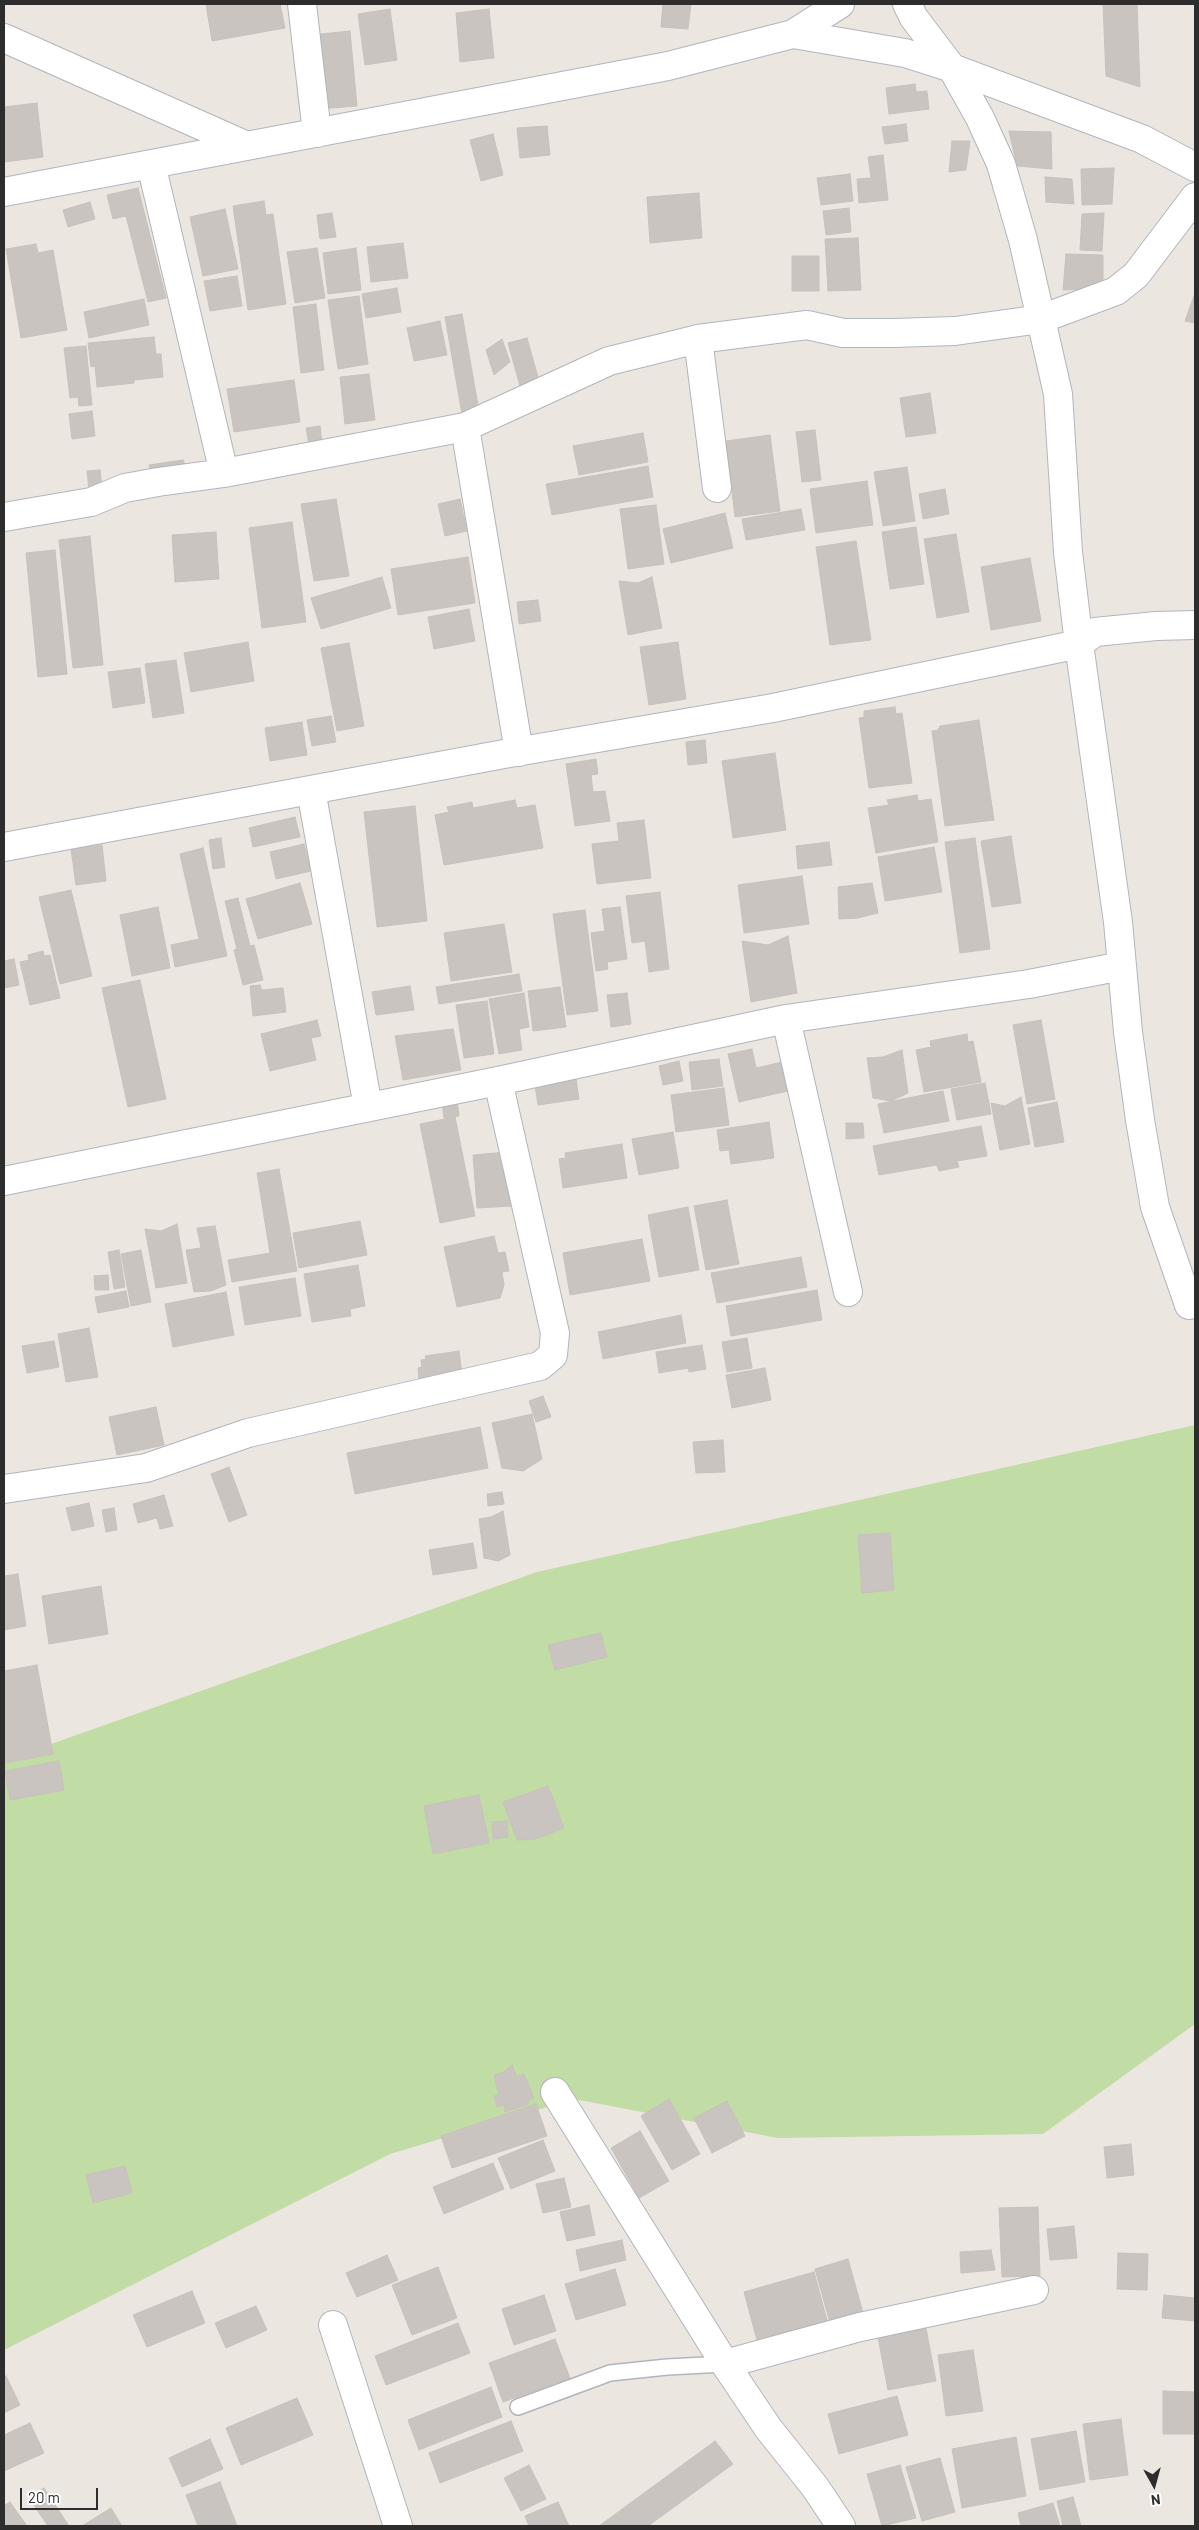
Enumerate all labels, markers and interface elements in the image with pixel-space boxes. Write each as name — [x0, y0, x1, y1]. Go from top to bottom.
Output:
north arrow — [1129, 2460, 1179, 2510]
scale bar — [22, 2478, 100, 2510]
text: 20 m — [28, 2488, 60, 2506]
text: N — [1150, 2491, 1162, 2509]

